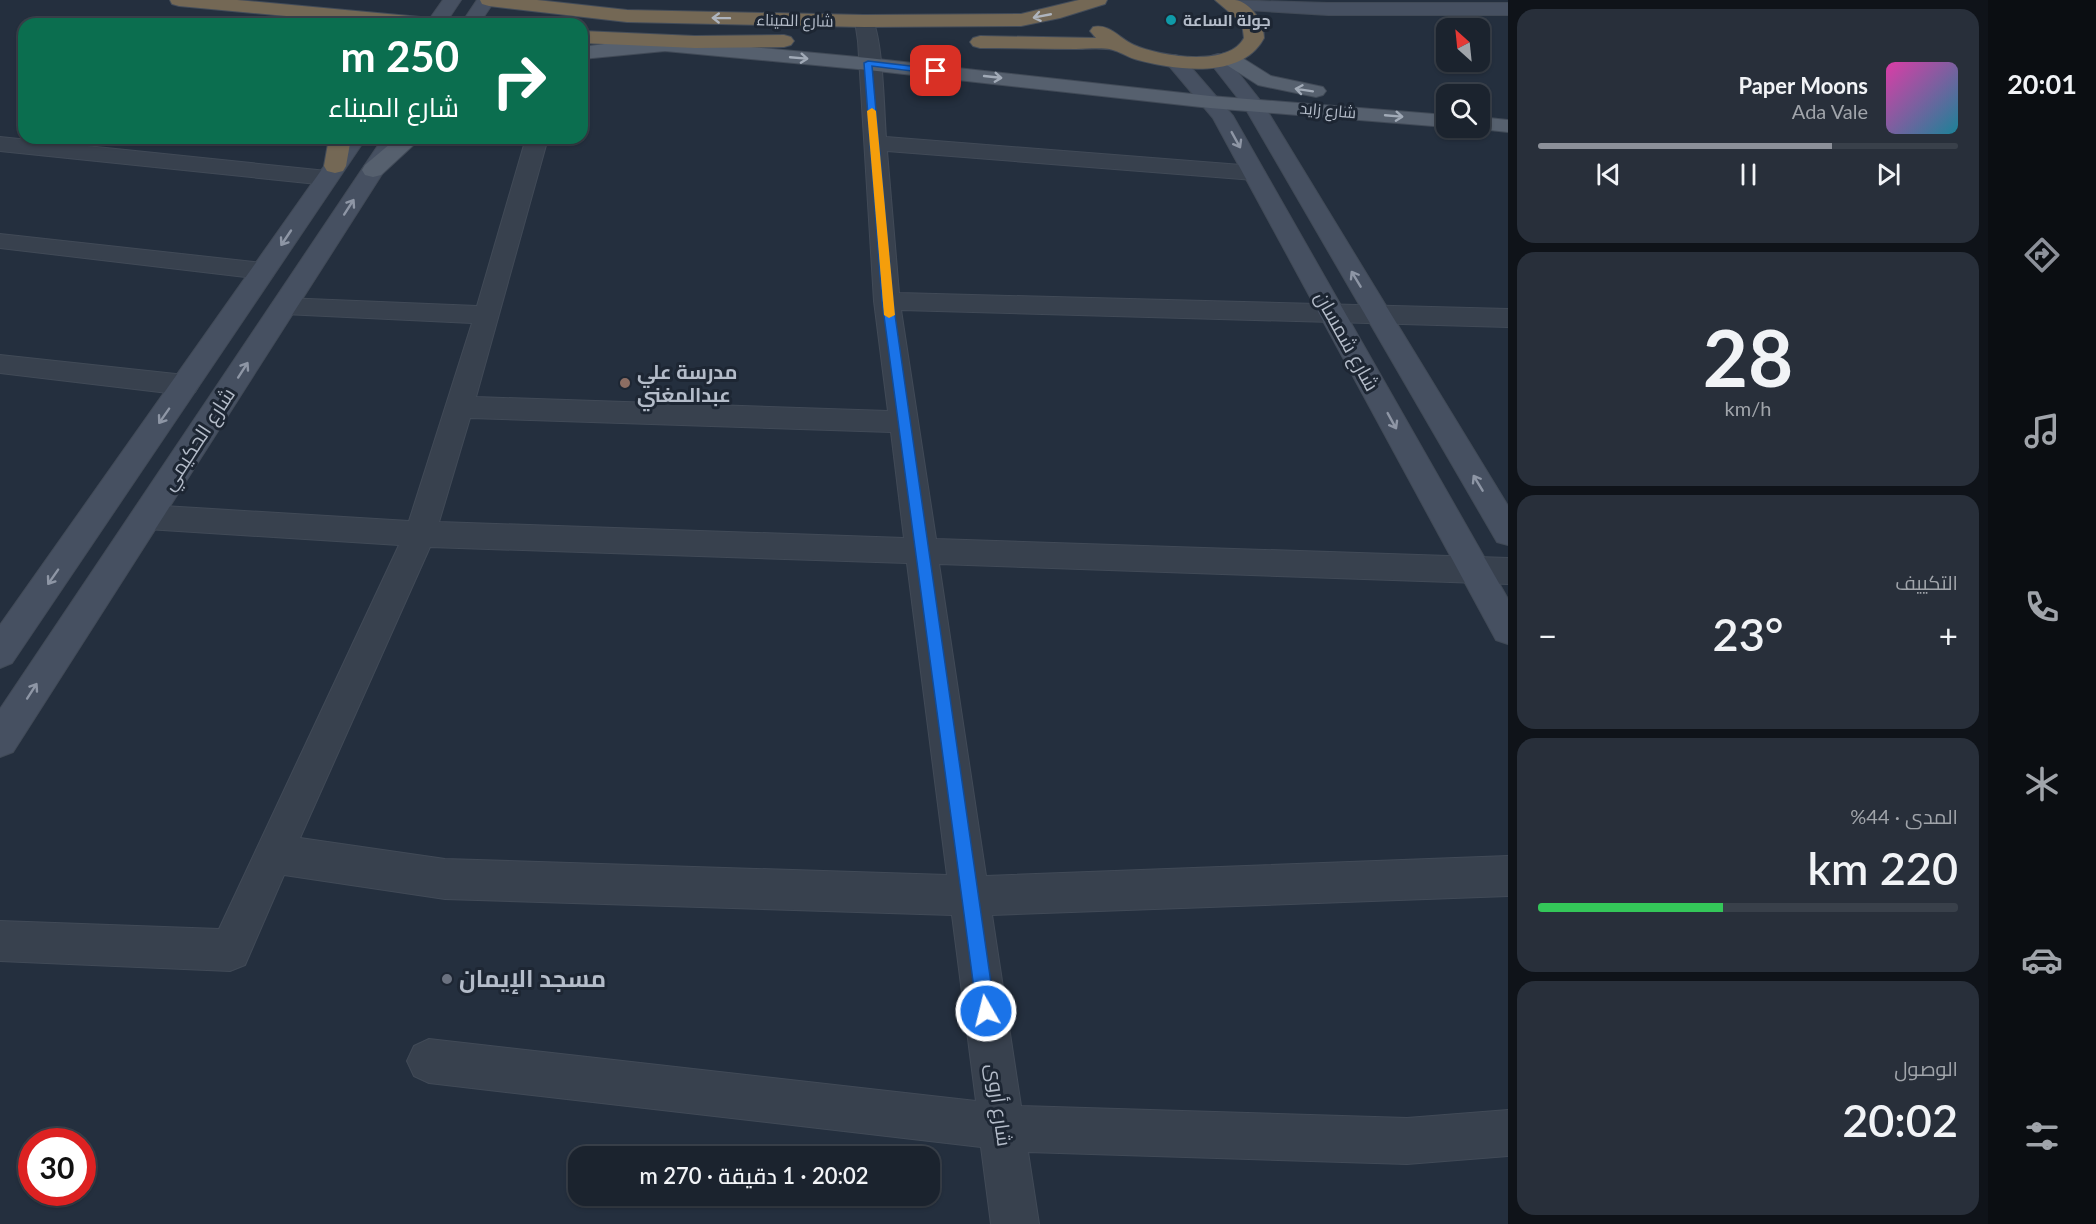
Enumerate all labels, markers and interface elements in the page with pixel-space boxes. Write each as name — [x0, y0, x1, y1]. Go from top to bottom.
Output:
street label: شارع الميناء — [756, 9, 834, 33]
place label: جولة الساعة — [1183, 10, 1271, 30]
one-way arrow — [1032, 11, 1052, 22]
one-way arrow — [712, 12, 732, 24]
marker: جولة الساعة — [1164, 13, 1178, 27]
north arrow — [1436, 18, 1490, 72]
map controls — [1436, 18, 1490, 138]
text: 250 m — [341, 31, 459, 81]
icon: right — [480, 42, 558, 120]
pin — [910, 45, 961, 96]
one-way arrow — [788, 52, 808, 63]
icon: arrive — [919, 54, 952, 87]
text: 20:01 — [2007, 67, 2077, 100]
one-way arrow — [982, 72, 1002, 83]
text: Paper Moons — [1738, 72, 1868, 99]
one-way arrow — [1295, 84, 1314, 95]
button: search — [1436, 84, 1490, 138]
text: شارع الميناء — [328, 90, 459, 123]
street label: شارع زايد — [1299, 98, 1357, 124]
text: Ada Vale — [1792, 99, 1868, 123]
one-way arrow — [1383, 111, 1403, 122]
one-way arrow — [1231, 131, 1242, 149]
icon: previous — [1592, 158, 1625, 191]
icon: pause — [1732, 158, 1765, 191]
icon: next — [1872, 158, 1905, 191]
one-way arrow — [343, 199, 355, 216]
one-way arrow — [280, 229, 292, 246]
icon: directions — [2021, 234, 2063, 276]
one-way arrow — [1350, 271, 1362, 288]
street label: شارع شمسان — [1308, 286, 1385, 396]
text: 28 — [1703, 310, 1793, 404]
place label: مدرسة علي عبدالمغني — [637, 359, 738, 412]
one-way arrow — [237, 362, 249, 379]
marker: مدرسة علي عبدالمغني — [618, 376, 632, 390]
street label: شارع الحكيمي — [155, 383, 243, 497]
text: km/h — [1725, 396, 1771, 420]
one-way arrow — [158, 407, 170, 424]
icon: music — [2021, 410, 2063, 452]
one-way arrow — [1386, 412, 1398, 429]
one-way arrow — [1472, 475, 1484, 492]
one-way arrow — [47, 568, 59, 584]
text: التكييف — [1895, 570, 1958, 594]
icon: phone — [2021, 586, 2063, 628]
text: 23° — [1713, 607, 1783, 661]
text: − — [1538, 615, 1557, 655]
text: + — [1939, 615, 1958, 655]
one-way arrow — [26, 684, 38, 700]
icon: climate — [2021, 763, 2063, 805]
text: المدى · 44% — [1850, 804, 1958, 828]
text: 220 km — [1808, 841, 1958, 895]
icon: car — [2021, 939, 2063, 981]
place label: مسجد الإيمان — [459, 963, 606, 994]
marker: مسجد الإيمان — [440, 972, 454, 986]
position arrow — [954, 979, 1018, 1043]
text: الوصول — [1894, 1056, 1958, 1080]
street label: شارع أروى — [979, 1062, 1018, 1148]
text: 20:02 — [1842, 1093, 1958, 1147]
icon: filters — [2021, 1115, 2063, 1157]
speed limit sign: 30 — [18, 1128, 96, 1206]
text: 20:02 · 1 دقيقة · 270 m — [639, 1162, 869, 1189]

